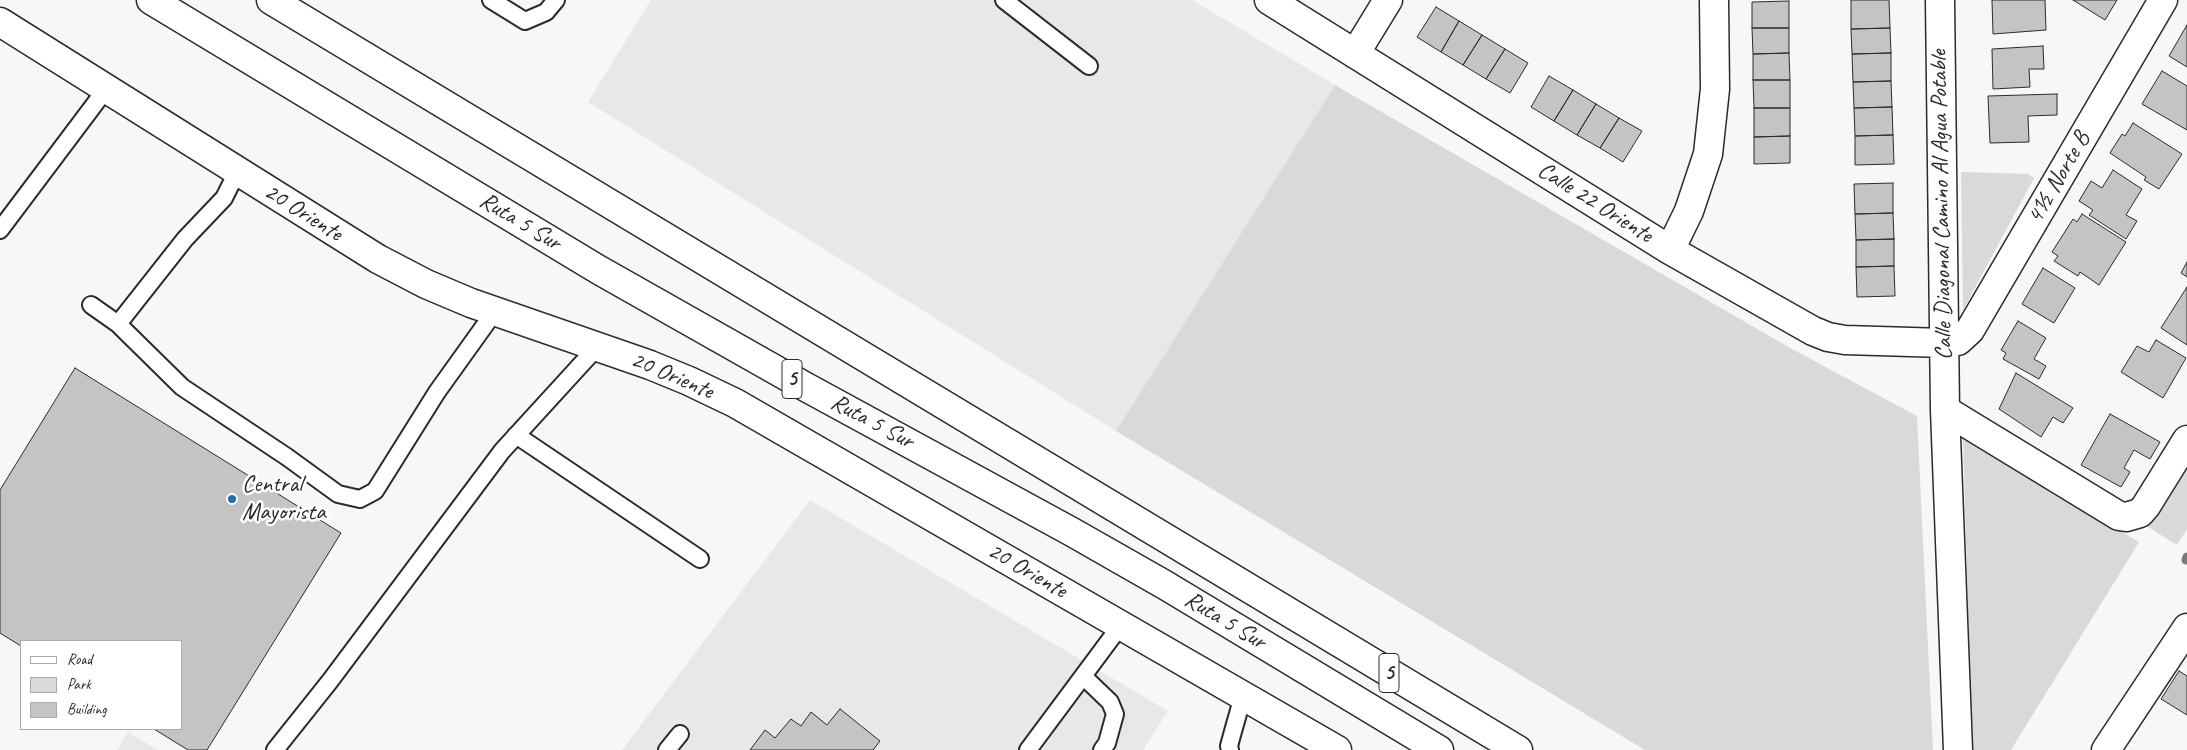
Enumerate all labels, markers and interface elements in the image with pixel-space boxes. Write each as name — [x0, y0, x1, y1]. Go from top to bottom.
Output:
street label: Calle Diagonal Camino Al Agua Potable — [1925, 50, 1959, 360]
street label: 4½ Norte B — [2021, 127, 2097, 229]
street label: Calle 22 Oriente — [1532, 156, 1658, 250]
street label: 20 Oriente — [259, 178, 347, 248]
street label: Ruta 5 Sur — [474, 187, 566, 257]
street label: 20 Oriente — [626, 346, 718, 406]
road number: 5 — [782, 359, 802, 398]
street label: Ruta 5 Sur — [826, 388, 918, 456]
place label: Central Mayorista — [242, 471, 326, 527]
marker: Central Mayorista — [226, 493, 238, 505]
street label: 20 Oriente — [982, 537, 1072, 605]
street label: Ruta 5 Sur — [1179, 586, 1271, 656]
legend — [20, 640, 182, 730]
text: Road — [67, 650, 92, 669]
road number: 5 — [1379, 654, 1399, 692]
text: Park — [67, 675, 91, 694]
text: Building — [67, 700, 106, 719]

